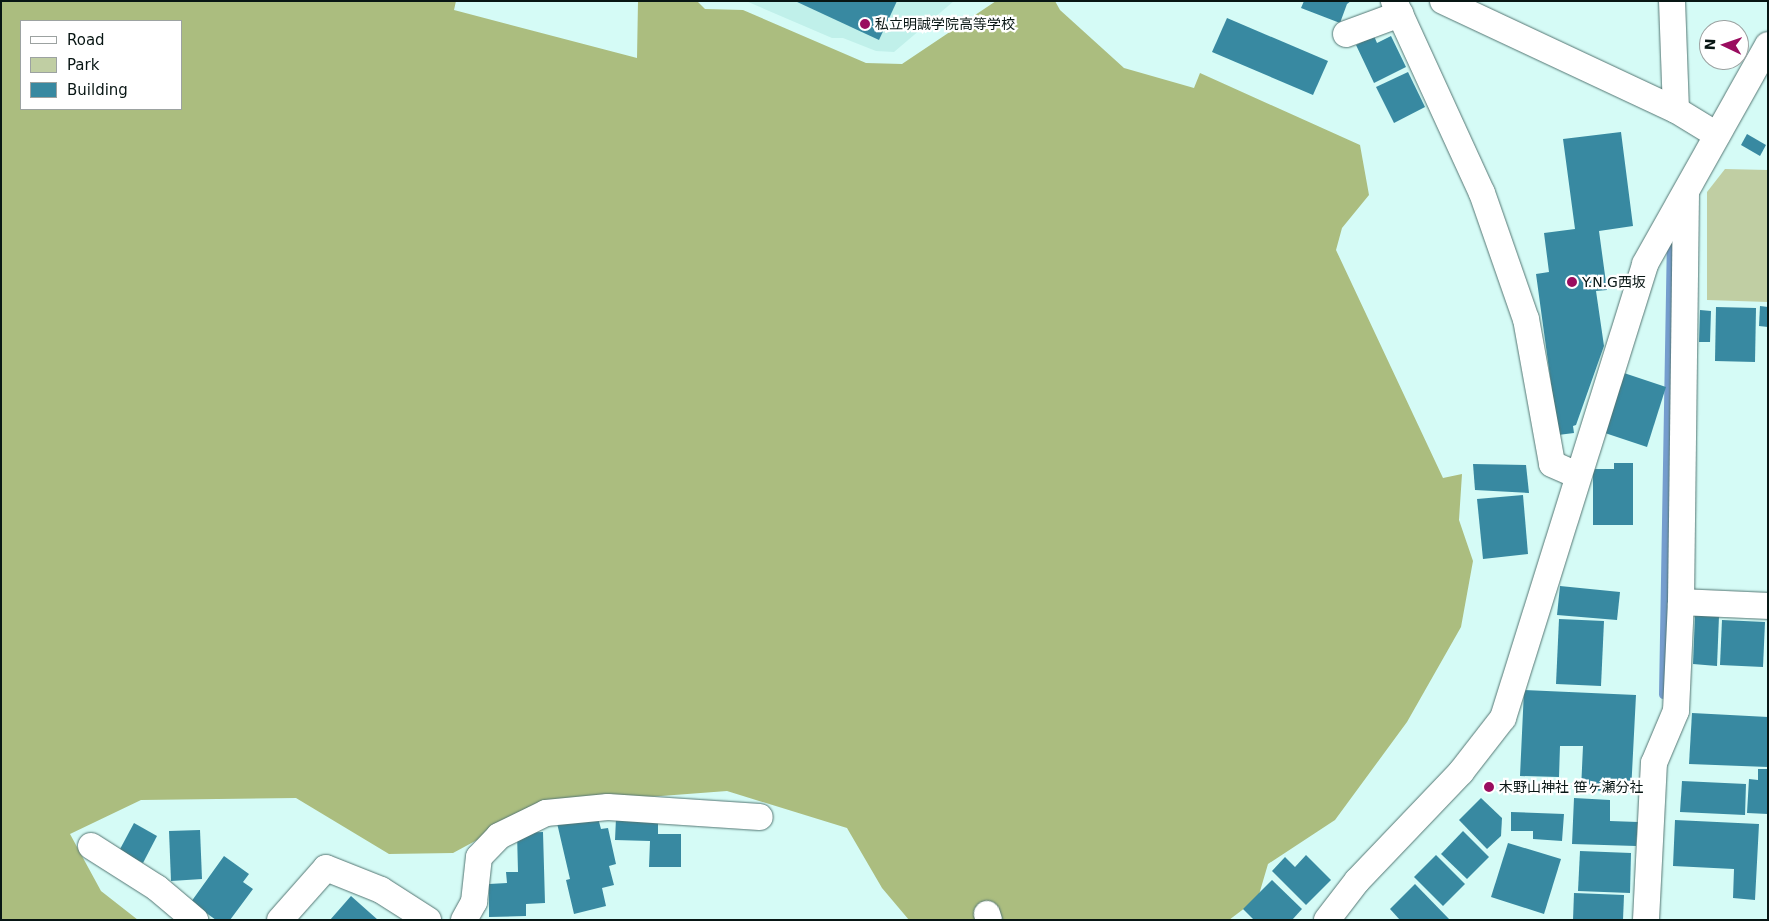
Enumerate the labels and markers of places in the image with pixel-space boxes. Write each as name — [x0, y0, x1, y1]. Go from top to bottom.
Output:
place label: 私立明誠学院高等学校 — [875, 16, 1015, 32]
marker: 私立明誠学院高等学校 — [859, 18, 871, 30]
place label: Y.N.G西坂 — [1582, 274, 1646, 290]
marker: Y.N.G西坂 — [1566, 276, 1578, 288]
place label: 木野山神社 笹ヶ瀬分社 — [1499, 779, 1643, 795]
marker: 木野山神社 笹ヶ瀬分社 — [1483, 781, 1495, 793]

